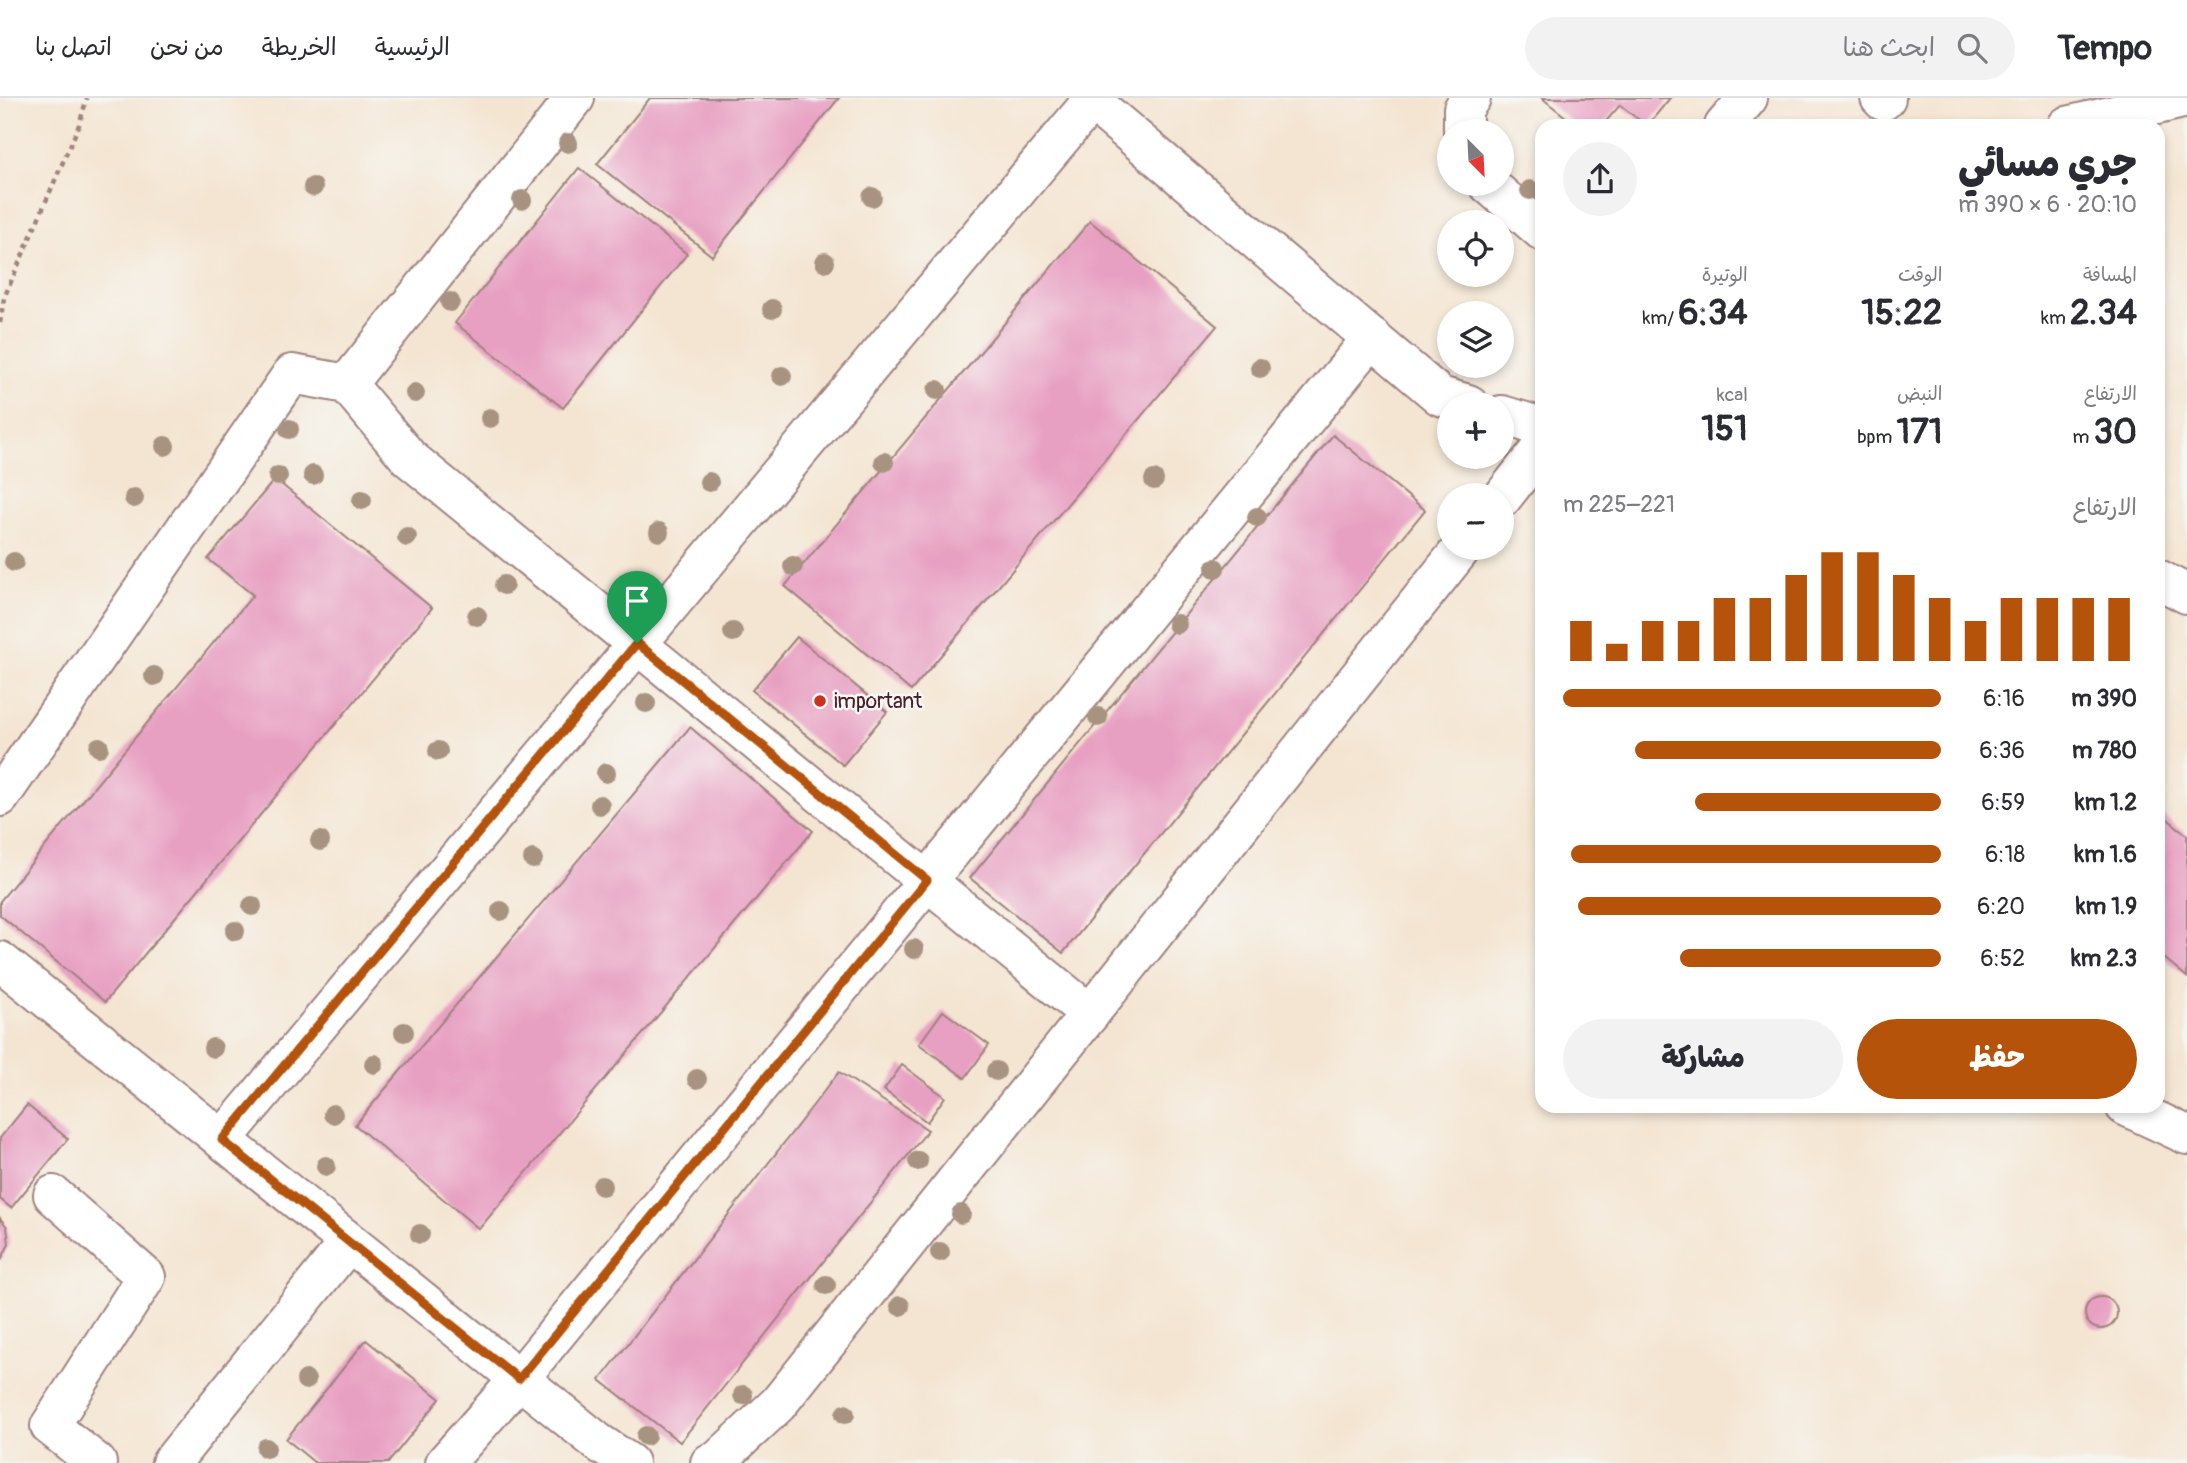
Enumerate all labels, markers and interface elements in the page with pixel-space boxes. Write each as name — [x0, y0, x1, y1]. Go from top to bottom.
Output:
search box — [1525, 17, 2015, 80]
text: Tempo — [2057, 28, 2152, 69]
icon: search — [1953, 29, 1991, 67]
text: ابحث هنا — [1843, 32, 1935, 64]
text: اتصل بنا — [35, 33, 112, 62]
text: من نحن — [150, 33, 224, 62]
text: الخريطة — [262, 33, 337, 62]
text: الرئيسية — [375, 33, 450, 62]
north arrow — [1437, 119, 1514, 196]
map controls — [1437, 119, 1514, 560]
text: جري مسائي — [1958, 140, 2137, 188]
button: share — [1563, 142, 1637, 216]
text: 20:10 · 6 × 390 m — [1958, 190, 2137, 219]
button: locate — [1437, 210, 1514, 287]
text: الوتيرة — [1702, 263, 1748, 287]
text: الوقت — [1898, 263, 1942, 287]
text: المسافة — [2083, 263, 2137, 287]
text: 6:34 — [1678, 291, 1748, 335]
text: 15:22 — [1861, 291, 1942, 335]
text: 2.34 — [2070, 291, 2137, 335]
button: layers — [1437, 301, 1514, 378]
text: /km — [1642, 306, 1678, 330]
text: km — [2041, 306, 2070, 330]
text: النبض — [1897, 382, 1942, 406]
text: الارتفاع — [2084, 382, 2137, 406]
text: kcal — [1717, 383, 1748, 407]
button: + — [1437, 392, 1514, 469]
text: 151 — [1701, 407, 1748, 451]
text: 171 — [1896, 410, 1942, 454]
text: 30 — [2094, 410, 2137, 454]
text: bpm — [1857, 425, 1896, 449]
text: m — [2073, 425, 2094, 449]
button: − — [1437, 483, 1514, 560]
text: 221–225 m — [1563, 490, 1675, 519]
text: الارتفاع — [2073, 493, 2137, 522]
pin — [607, 571, 667, 643]
icon: arrive — [618, 582, 656, 620]
text: 6:16 — [1983, 684, 2025, 713]
text: 390 m — [2071, 684, 2137, 713]
place label: important — [834, 688, 923, 715]
marker: important — [812, 693, 828, 709]
text: 6:36 — [1979, 736, 2025, 765]
text: 780 m — [2072, 736, 2137, 765]
text: 6:59 — [1981, 788, 2025, 817]
text: 1.2 km — [2075, 788, 2137, 817]
text: 6:18 — [1985, 840, 2025, 869]
text: 1.6 km — [2075, 840, 2137, 869]
text: 6:20 — [1977, 892, 2025, 921]
text: 1.9 km — [2076, 892, 2137, 921]
text: 6:52 — [1980, 944, 2025, 973]
text: 2.3 km — [2071, 944, 2137, 973]
button: مشاركة — [1563, 1019, 1843, 1099]
button: حفظ — [1857, 1019, 2137, 1099]

